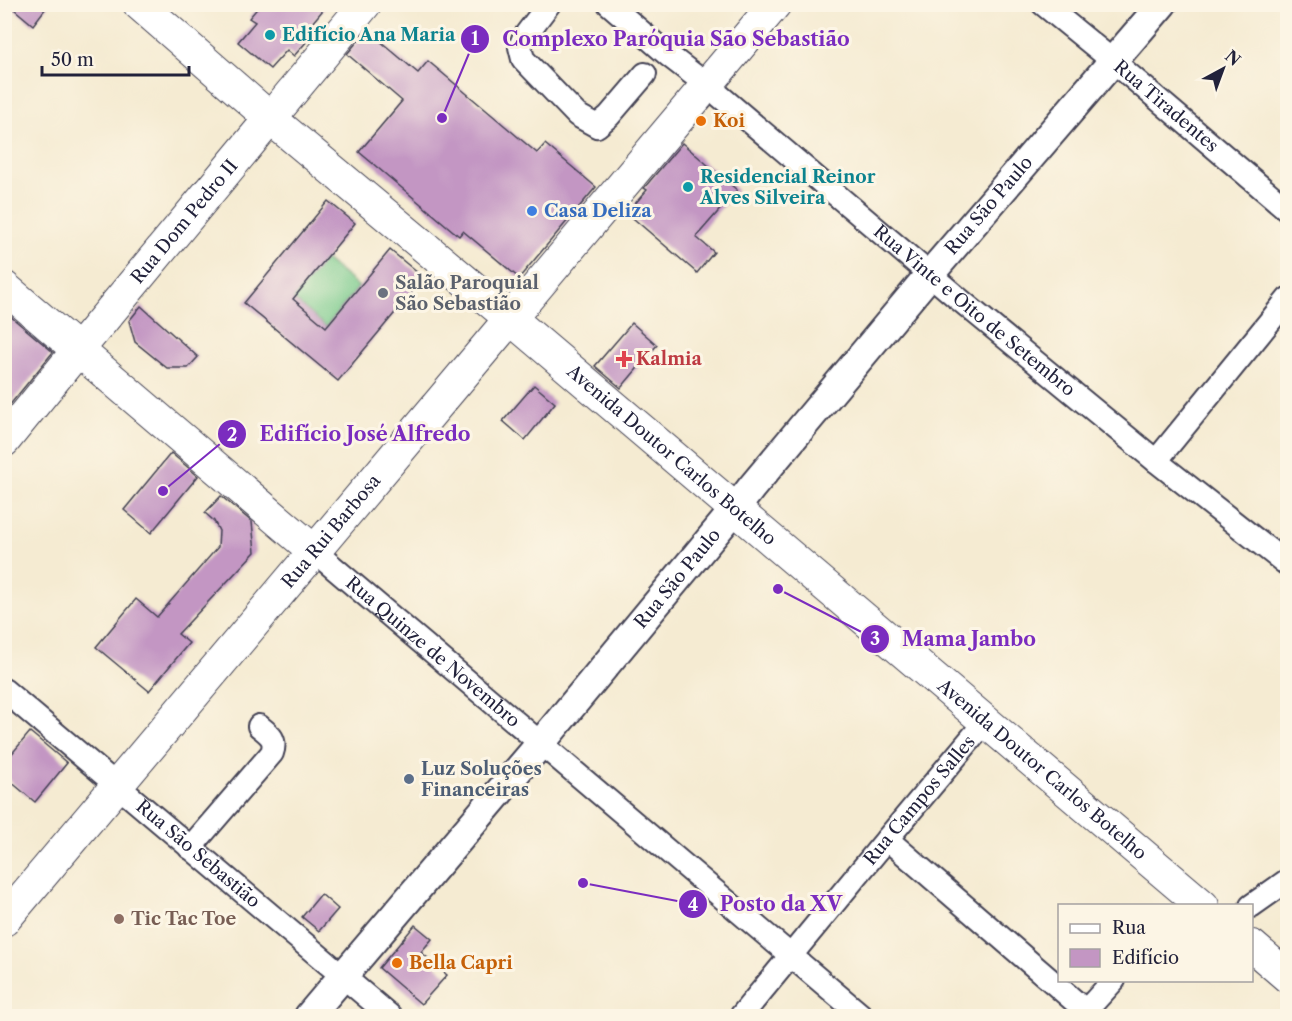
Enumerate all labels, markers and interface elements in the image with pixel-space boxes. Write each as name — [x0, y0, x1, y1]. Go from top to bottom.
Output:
callout: Complexo Paróquia São Sebastião — [460, 20, 862, 58]
place label: Edifício Ana Maria — [282, 24, 456, 46]
text: Complexo Paróquia São Sebastião — [502, 27, 850, 51]
marker: Edifício Ana Maria — [263, 28, 277, 42]
text: 1 — [471, 28, 479, 50]
scale bar — [42, 39, 189, 77]
north arrow — [1193, 39, 1253, 99]
text: N — [1221, 46, 1245, 70]
text: 50 m — [51, 49, 94, 71]
street label: Rua Tiradentes — [1109, 56, 1223, 157]
place label: Koi — [713, 110, 745, 132]
marker: Koi — [694, 114, 708, 128]
street label: Rua São Paulo — [940, 152, 1037, 259]
street label: Rua Dom Pedro II — [127, 155, 242, 288]
place label: Residencial Reinor Alves Silveira — [699, 166, 876, 209]
marker: Residencial Reinor Alves Silveira — [681, 180, 695, 194]
place label: Casa Deliza — [544, 200, 652, 222]
marker: Casa Deliza — [525, 204, 539, 218]
street label: Rua Vinte e Oito de Setembro — [869, 220, 1079, 401]
place label: Salão Paroquial São Sebastião — [395, 272, 539, 315]
marker: Salão Paroquial São Sebastião — [376, 286, 390, 300]
place label: Kalmia — [636, 348, 703, 370]
marker: Kalmia — [617, 352, 631, 366]
street label: Avenida Doutor Carlos Botelho — [562, 360, 781, 550]
callout: Edifício José Alfredo — [217, 415, 483, 453]
text: Edifício José Alfredo — [260, 422, 470, 446]
text: 2 — [227, 424, 237, 446]
street label: Rua Rui Barbosa — [277, 470, 386, 593]
street label: Rua São Paulo — [630, 524, 725, 633]
street label: Rua Quinze de Novembro — [341, 572, 525, 732]
callout: Mama Jambo — [860, 620, 1048, 658]
text: Mama Jambo — [902, 627, 1036, 651]
text: 3 — [870, 628, 880, 650]
street label: Avenida Doutor Carlos Botelho — [932, 674, 1151, 864]
street label: Rua Campos Salles — [859, 731, 980, 870]
place label: Luz Soluções Financeiras — [421, 758, 542, 801]
marker: Luz Soluções Financeiras — [402, 772, 416, 786]
street label: Rua São Sebastião — [131, 795, 265, 913]
callout: Posto da XV — [678, 885, 855, 923]
text: Posto da XV — [720, 892, 843, 916]
text: 4 — [688, 894, 698, 916]
legend — [1058, 904, 1253, 982]
place label: Tic Tac Toe — [131, 908, 236, 930]
marker: Tic Tac Toe — [112, 912, 126, 926]
text: Rua — [1112, 917, 1146, 939]
text: Edifício — [1112, 947, 1179, 969]
place label: Bella Capri — [409, 952, 513, 974]
marker: Bella Capri — [390, 956, 404, 970]

